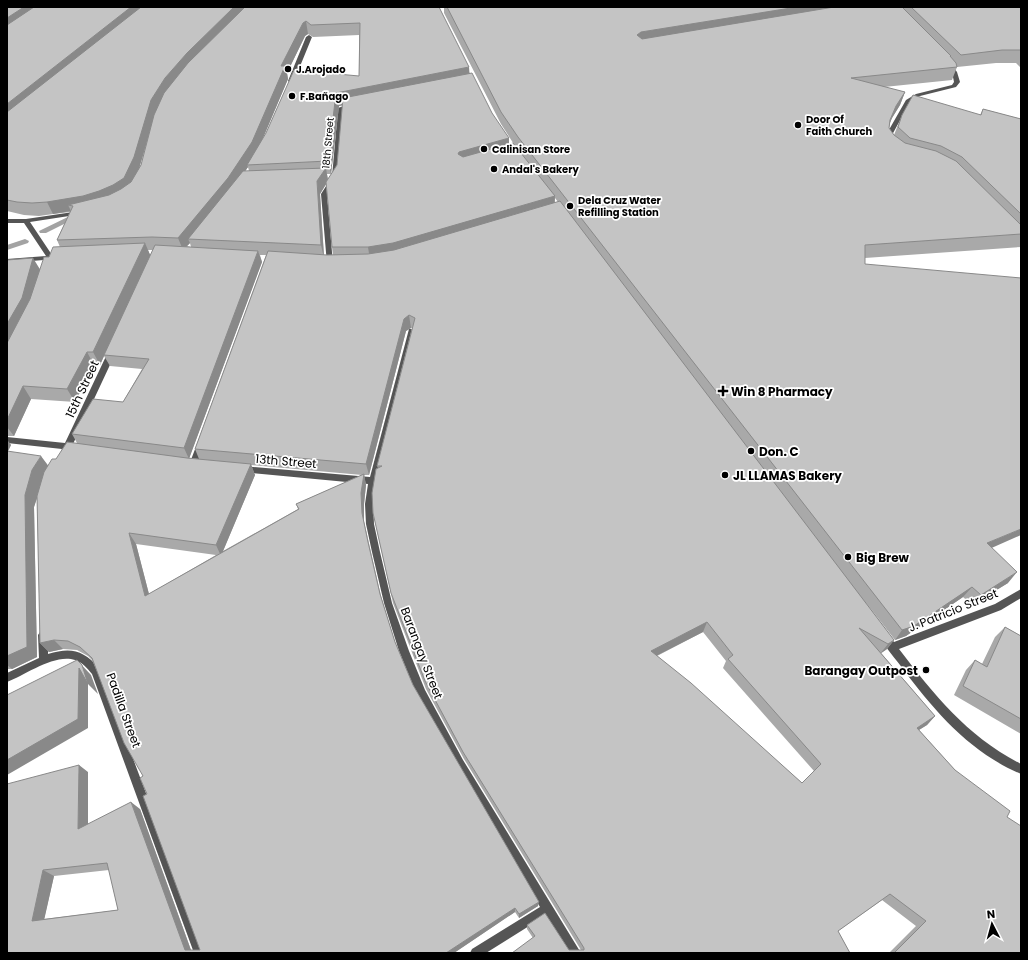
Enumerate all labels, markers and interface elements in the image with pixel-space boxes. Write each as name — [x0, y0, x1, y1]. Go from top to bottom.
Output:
place label: J.Arojado — [296, 62, 346, 77]
marker: J.Arojado — [283, 64, 293, 74]
place label: F.Bañago — [300, 89, 349, 104]
marker: F.Bañago — [287, 91, 297, 101]
place label: Door Of Faith Church — [806, 112, 873, 139]
street label: 18th Street — [318, 116, 338, 169]
marker: Door Of Faith Church — [793, 120, 803, 130]
place label: Calinisan Store — [492, 142, 570, 157]
marker: Calinisan Store — [479, 144, 489, 154]
place label: Andal's Bakery — [502, 162, 580, 177]
marker: Andal's Bakery — [489, 164, 499, 174]
place label: Dela Cruz Water Refilling Station — [578, 193, 662, 220]
marker: Dela Cruz Water Refilling Station — [565, 201, 575, 211]
street label: 15th Street — [61, 357, 103, 421]
place label: Win 8 Pharmacy — [731, 383, 833, 400]
marker: Win 8 Pharmacy — [718, 386, 728, 396]
place label: Don. C — [759, 443, 799, 460]
marker: Don. C — [746, 446, 756, 456]
street label: 13th Street — [255, 450, 317, 472]
place label: JL LLAMAS Bakery — [733, 467, 842, 484]
marker: JL LLAMAS Bakery — [720, 470, 730, 480]
place label: Big Brew — [856, 549, 910, 566]
marker: Big Brew — [843, 552, 853, 562]
street label: J. Patricio Street — [906, 584, 1000, 636]
street label: Barangay Street — [397, 605, 447, 701]
place label: Barangay Outpost — [804, 662, 918, 679]
marker: Barangay Outpost — [921, 665, 931, 675]
street label: Padilla Street — [103, 670, 145, 750]
north arrow — [972, 904, 1012, 944]
text: N — [986, 906, 996, 922]

